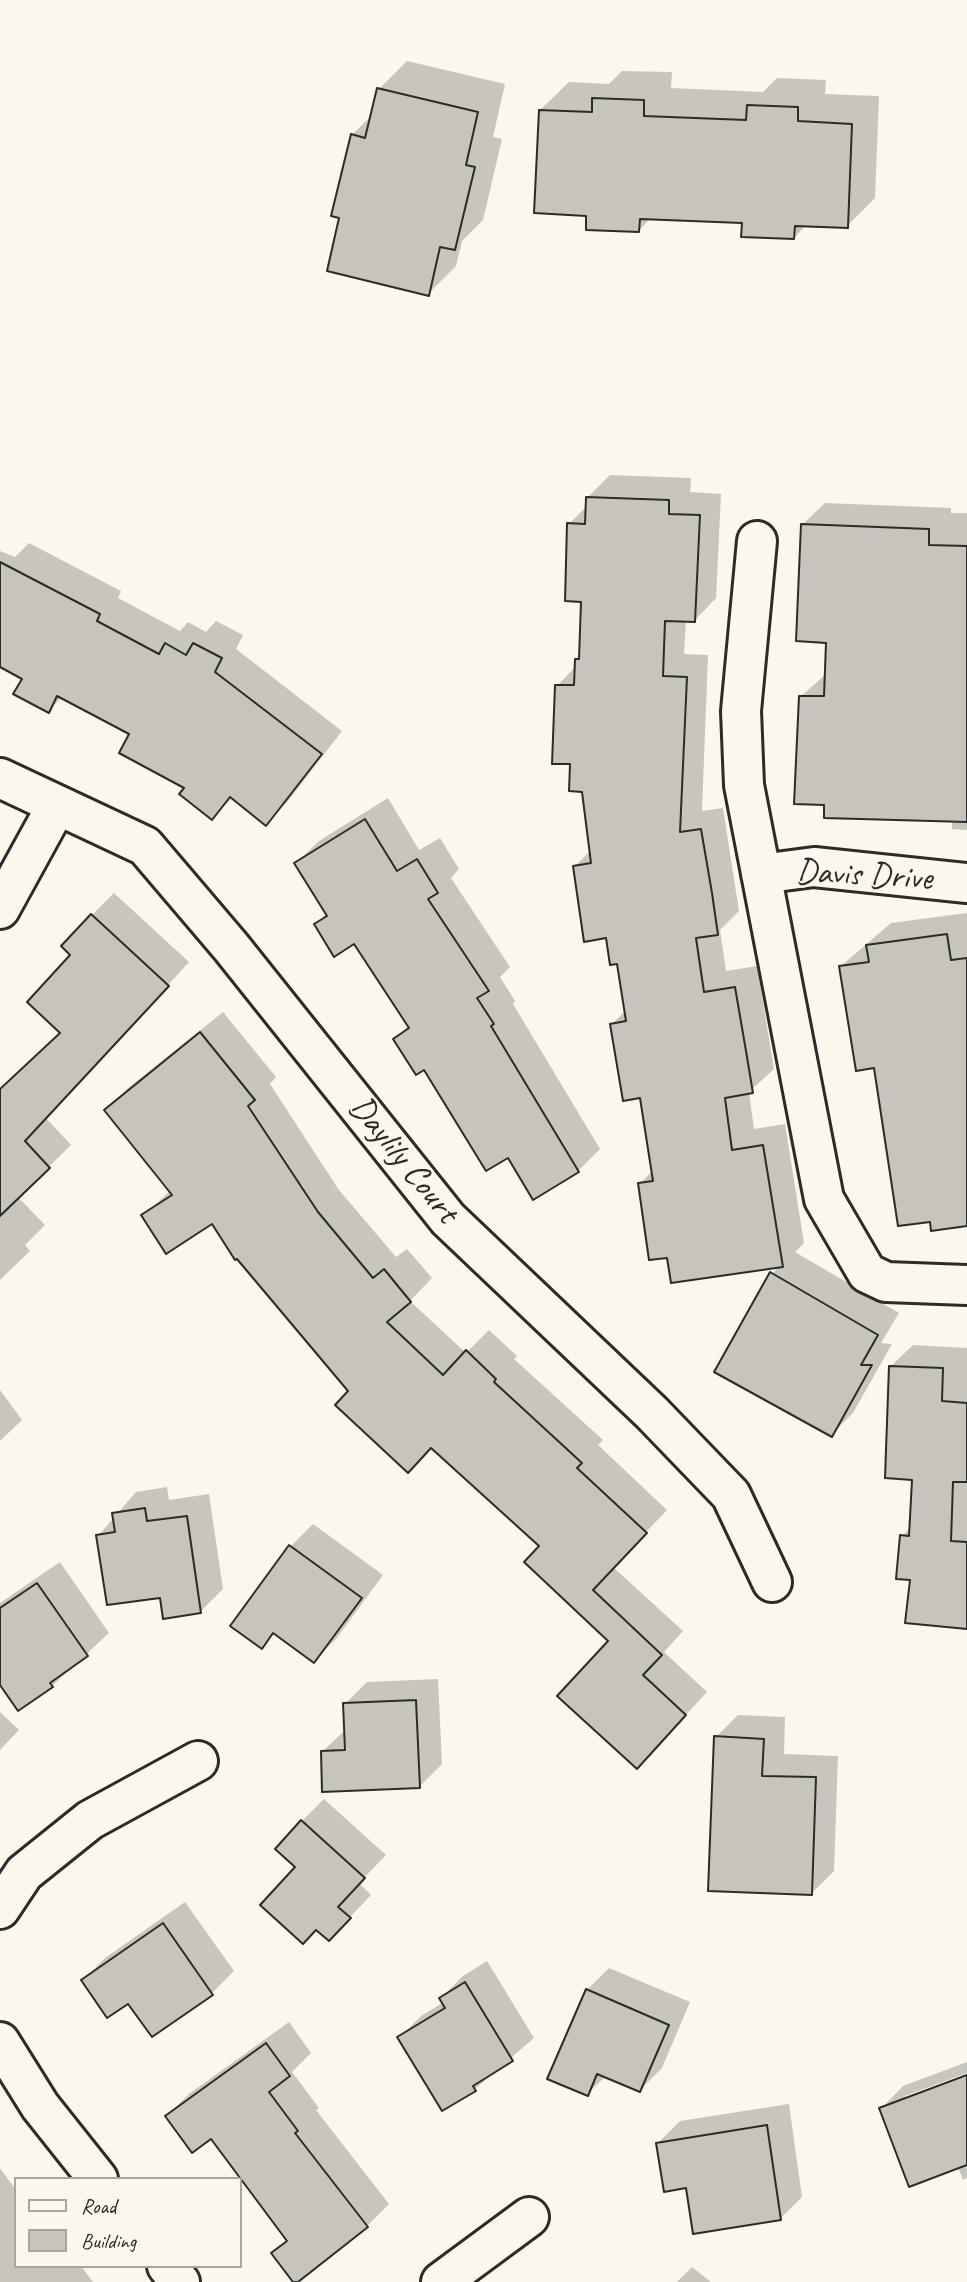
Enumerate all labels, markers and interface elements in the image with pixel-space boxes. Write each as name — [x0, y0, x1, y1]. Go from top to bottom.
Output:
street label: Davis Drive — [795, 851, 933, 901]
street label: Daylily Court — [339, 1088, 467, 1232]
legend — [14, 2177, 242, 2268]
text: Road — [81, 2193, 116, 2219]
text: Building — [81, 2228, 136, 2254]

